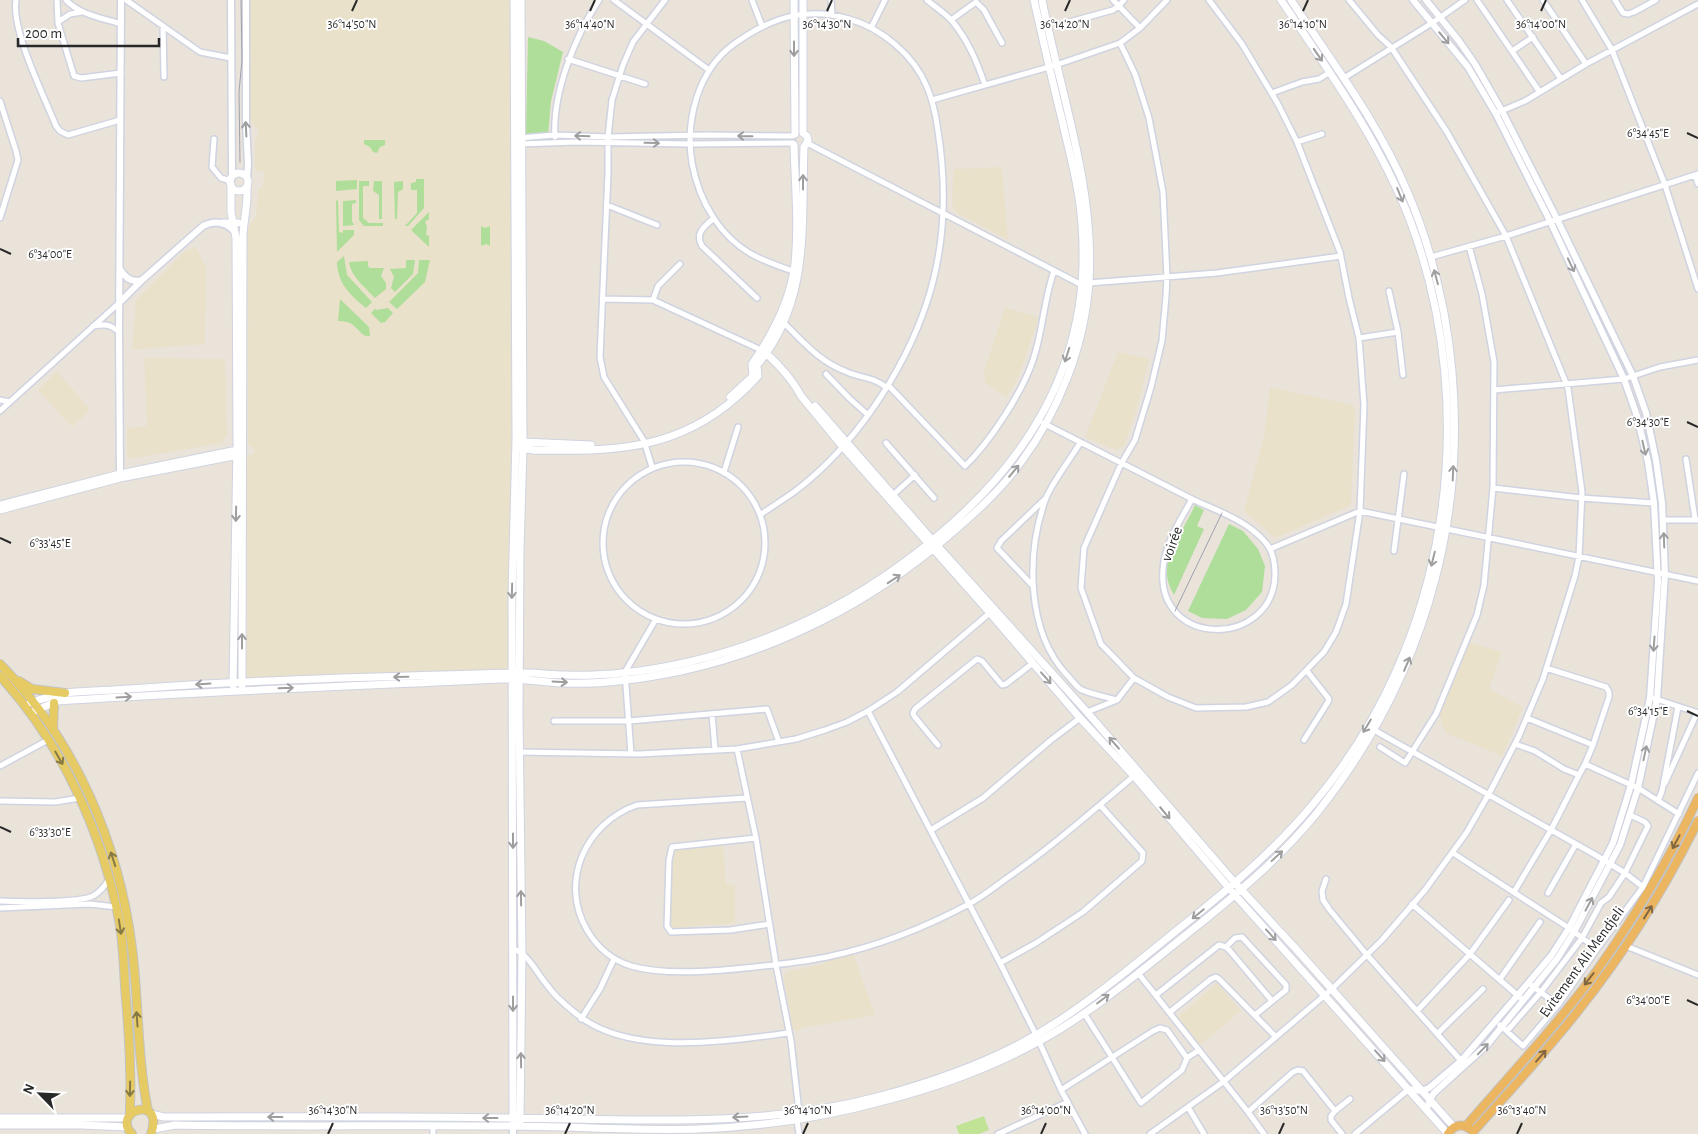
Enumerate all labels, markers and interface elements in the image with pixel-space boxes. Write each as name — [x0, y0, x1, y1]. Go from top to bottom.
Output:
scale bar — [18, 15, 159, 47]
text: 36°14'50"N — [328, 18, 376, 30]
text: 36°14'40"N — [565, 18, 615, 30]
text: 36°14'30"N — [803, 18, 851, 30]
text: 36°14'20"N — [1040, 18, 1090, 30]
text: 36°14'10"N — [1279, 18, 1327, 30]
text: 36°14'00"N — [1516, 18, 1566, 30]
text: 200 m — [25, 26, 62, 41]
one-way arrow — [1439, 31, 1450, 44]
one-way arrow — [789, 40, 799, 56]
one-way arrow — [1313, 47, 1323, 61]
one-way arrow — [242, 121, 251, 137]
text: 6°34'45"E — [1627, 127, 1669, 139]
one-way arrow — [574, 131, 590, 140]
one-way arrow — [737, 131, 753, 141]
one-way arrow — [644, 139, 660, 148]
one-way arrow — [798, 174, 808, 190]
one-way arrow — [1395, 187, 1405, 202]
text: 6°34'00"E — [28, 248, 72, 260]
one-way arrow — [1567, 257, 1576, 272]
one-way arrow — [1431, 270, 1440, 286]
one-way arrow — [1062, 347, 1071, 362]
text: 6°34'30"E — [1627, 416, 1669, 428]
one-way arrow — [1640, 440, 1649, 456]
one-way arrow — [1009, 464, 1020, 477]
one-way arrow — [1449, 466, 1458, 482]
one-way arrow — [231, 506, 240, 522]
street label: voirée — [1159, 525, 1185, 563]
one-way arrow — [1659, 532, 1668, 548]
text: 6°33'45"E — [30, 537, 71, 549]
one-way arrow — [1428, 551, 1437, 567]
one-way arrow — [887, 573, 901, 584]
one-way arrow — [507, 582, 517, 599]
one-way arrow — [237, 633, 247, 650]
one-way arrow — [1650, 636, 1659, 652]
one-way arrow — [1402, 657, 1412, 672]
one-way arrow — [1040, 671, 1051, 684]
one-way arrow — [393, 672, 409, 681]
one-way arrow — [552, 678, 568, 687]
one-way arrow — [196, 680, 212, 689]
one-way arrow — [278, 684, 294, 693]
one-way arrow — [116, 692, 132, 701]
text: 6°34'15"E — [1628, 705, 1668, 717]
one-way arrow — [1362, 719, 1372, 733]
one-way arrow — [1108, 737, 1120, 750]
one-way arrow — [1641, 745, 1651, 761]
one-way arrow — [54, 751, 64, 766]
one-way arrow — [1159, 806, 1170, 819]
text: 6°33'30"E — [29, 826, 71, 838]
one-way arrow — [508, 832, 518, 849]
one-way arrow — [1671, 834, 1680, 849]
one-way arrow — [1271, 850, 1284, 862]
one-way arrow — [108, 851, 118, 867]
one-way arrow — [516, 890, 526, 906]
one-way arrow — [1584, 897, 1594, 912]
street label: Evitement Ali Mendjeli — [1537, 904, 1627, 1020]
one-way arrow — [1643, 905, 1653, 919]
one-way arrow — [1191, 908, 1204, 919]
one-way arrow — [115, 918, 125, 934]
one-way arrow — [1265, 929, 1277, 942]
one-way arrow — [1584, 972, 1595, 985]
one-way arrow — [1096, 994, 1110, 1004]
text: 6°34'00"E — [1626, 994, 1670, 1006]
one-way arrow — [508, 995, 518, 1011]
one-way arrow — [133, 1011, 142, 1027]
one-way arrow — [1477, 1043, 1489, 1055]
one-way arrow — [1374, 1050, 1386, 1063]
one-way arrow — [1535, 1050, 1547, 1063]
one-way arrow — [516, 1052, 526, 1068]
north arrow — [15, 1069, 65, 1119]
one-way arrow — [125, 1080, 135, 1096]
text: N — [21, 1082, 37, 1096]
text: 36°14'30"N — [309, 1104, 357, 1116]
text: 36°14'20"N — [545, 1104, 595, 1116]
text: 36°14'10"N — [784, 1104, 832, 1116]
text: 36°14'00"N — [1021, 1104, 1071, 1116]
text: 36°13'50"N — [1260, 1104, 1308, 1116]
text: 36°13'40"N — [1498, 1104, 1546, 1116]
one-way arrow — [267, 1112, 283, 1122]
one-way arrow — [482, 1113, 498, 1123]
one-way arrow — [732, 1113, 748, 1122]

